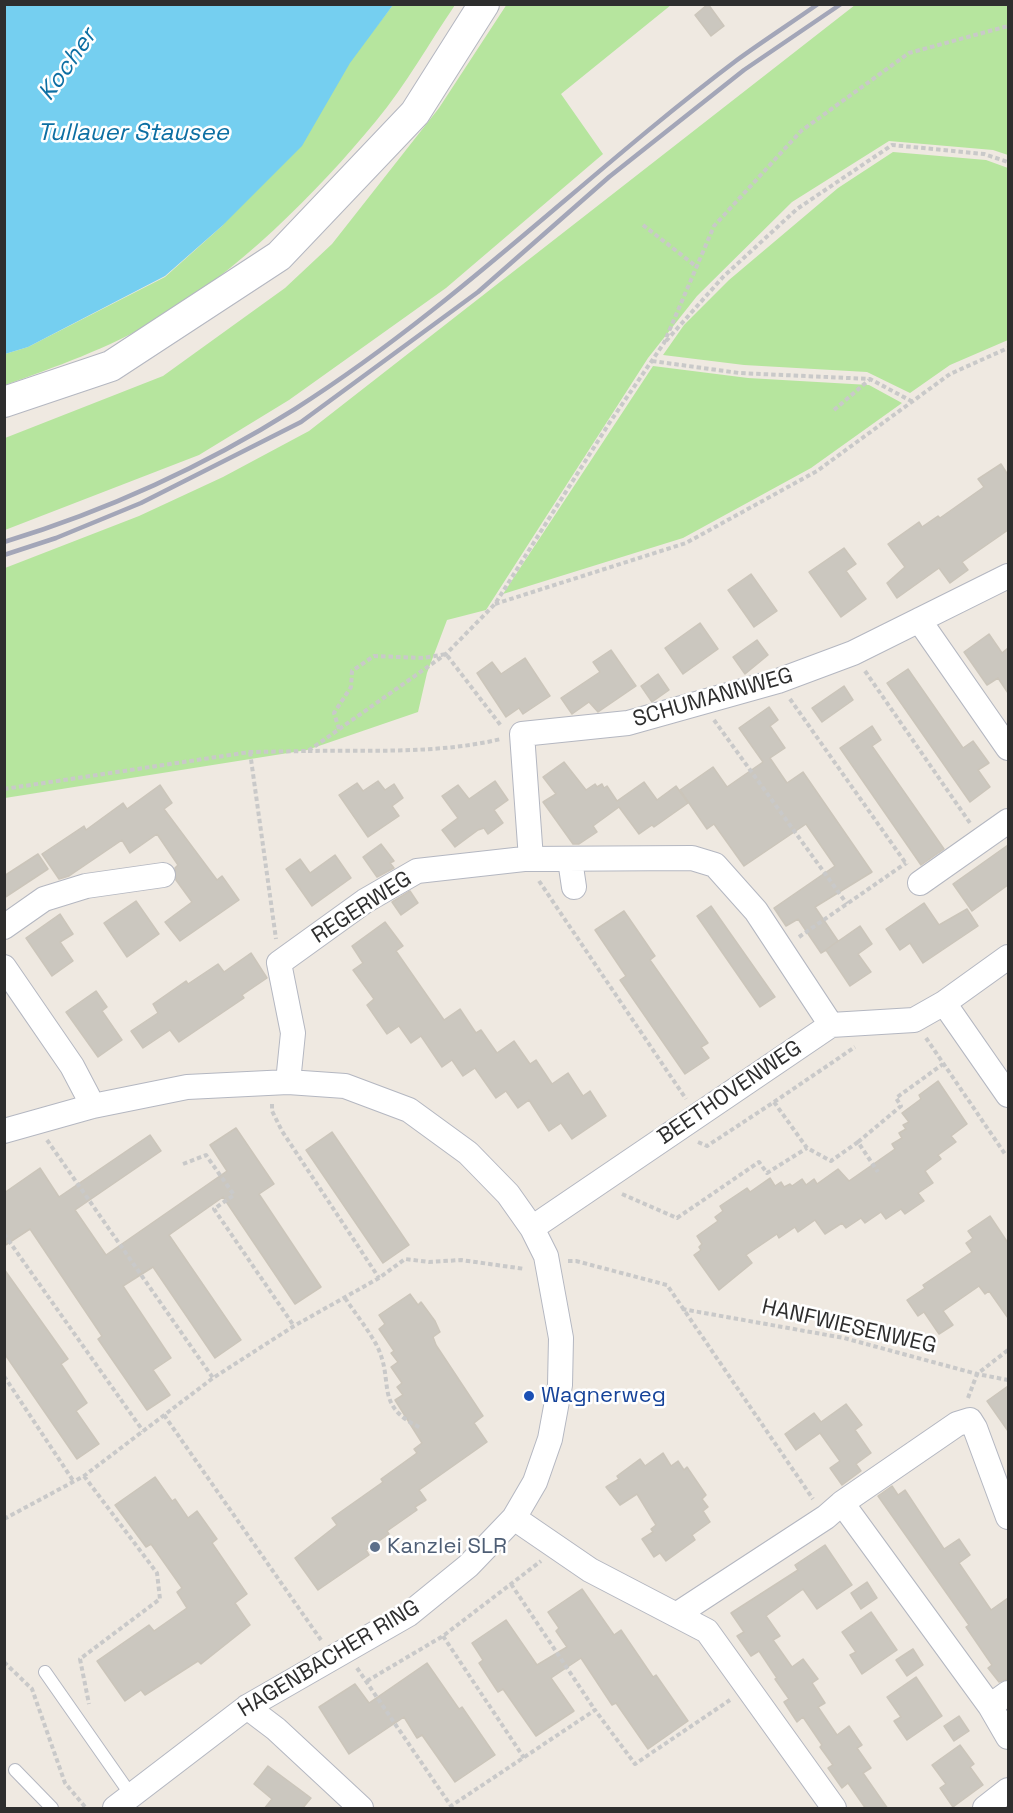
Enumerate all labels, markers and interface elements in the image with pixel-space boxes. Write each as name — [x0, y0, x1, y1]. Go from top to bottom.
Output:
water label: Kocher — [33, 23, 103, 107]
water label: Tullauer Stausee — [37, 119, 229, 147]
street label: SCHUMANNWEG — [630, 663, 796, 733]
street label: REGERWEG — [307, 866, 417, 950]
street label: BEETHOVENWEG — [653, 1035, 807, 1151]
street label: HANFWIESENWEG — [759, 1294, 939, 1360]
place label: Wagnerweg — [541, 1383, 666, 1409]
marker: Wagnerweg — [522, 1389, 536, 1403]
place label: Kanzlei SLR — [387, 1534, 507, 1560]
marker: Kanzlei SLR — [368, 1540, 382, 1554]
street label: HAGENBACHER RING — [234, 1594, 424, 1724]

